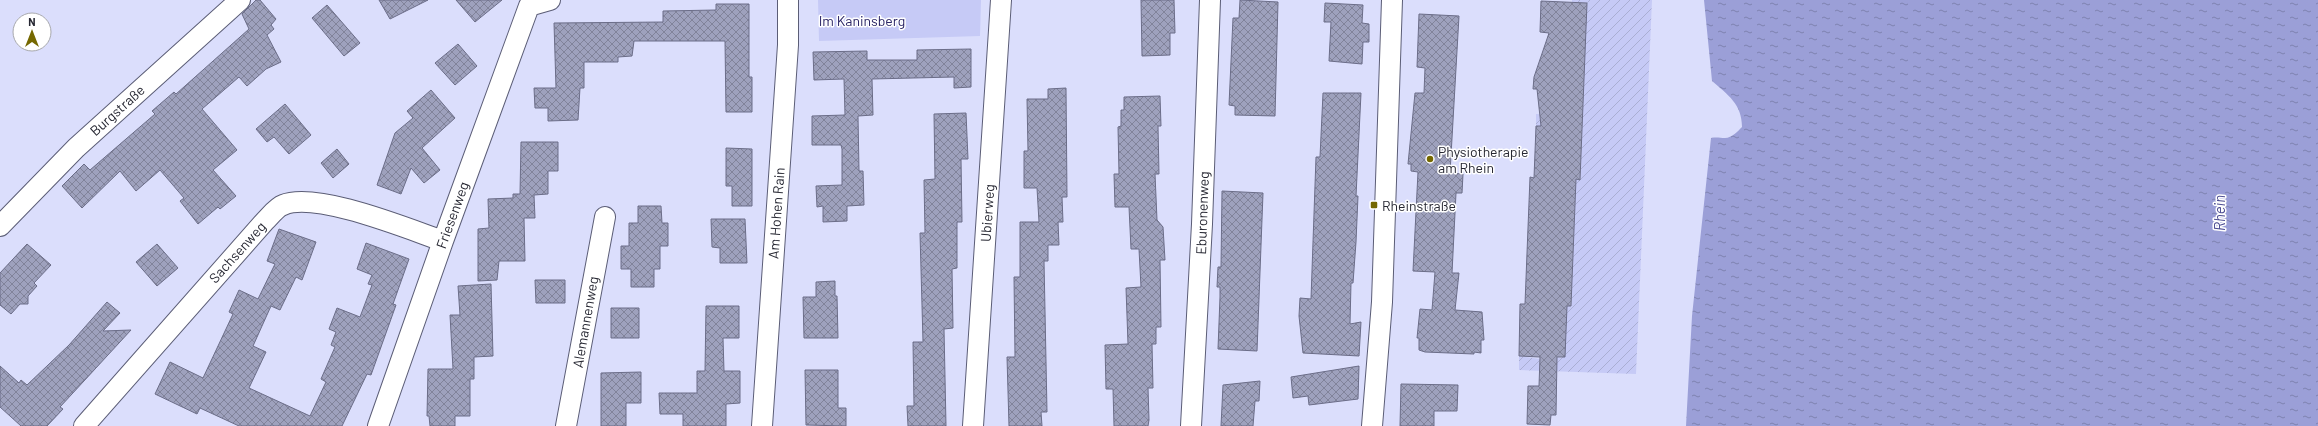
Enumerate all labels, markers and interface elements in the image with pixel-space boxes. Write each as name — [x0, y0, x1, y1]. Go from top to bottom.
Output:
north arrow — [12, 12, 52, 52]
park label: Im Kaninsberg — [819, 12, 905, 29]
text: N — [28, 15, 36, 28]
street label: Burgstraße — [86, 81, 148, 139]
place label: Physiotherapie am Rhein — [1438, 143, 1529, 176]
marker: Physiotherapie am Rhein — [1425, 154, 1435, 164]
street label: Am Hohen Rain — [764, 167, 788, 259]
street label: Eburonenweg — [1192, 171, 1212, 255]
street label: Friesenweg — [432, 179, 472, 251]
street label: Ubierweg — [976, 183, 998, 243]
water label: Rhein — [2210, 195, 2228, 231]
place label: Rheinstraße — [1382, 197, 1456, 214]
marker: Rheinstraße — [1369, 200, 1379, 210]
street label: Sachsenweg — [205, 218, 269, 286]
street label: Alemannenweg — [569, 275, 601, 369]

